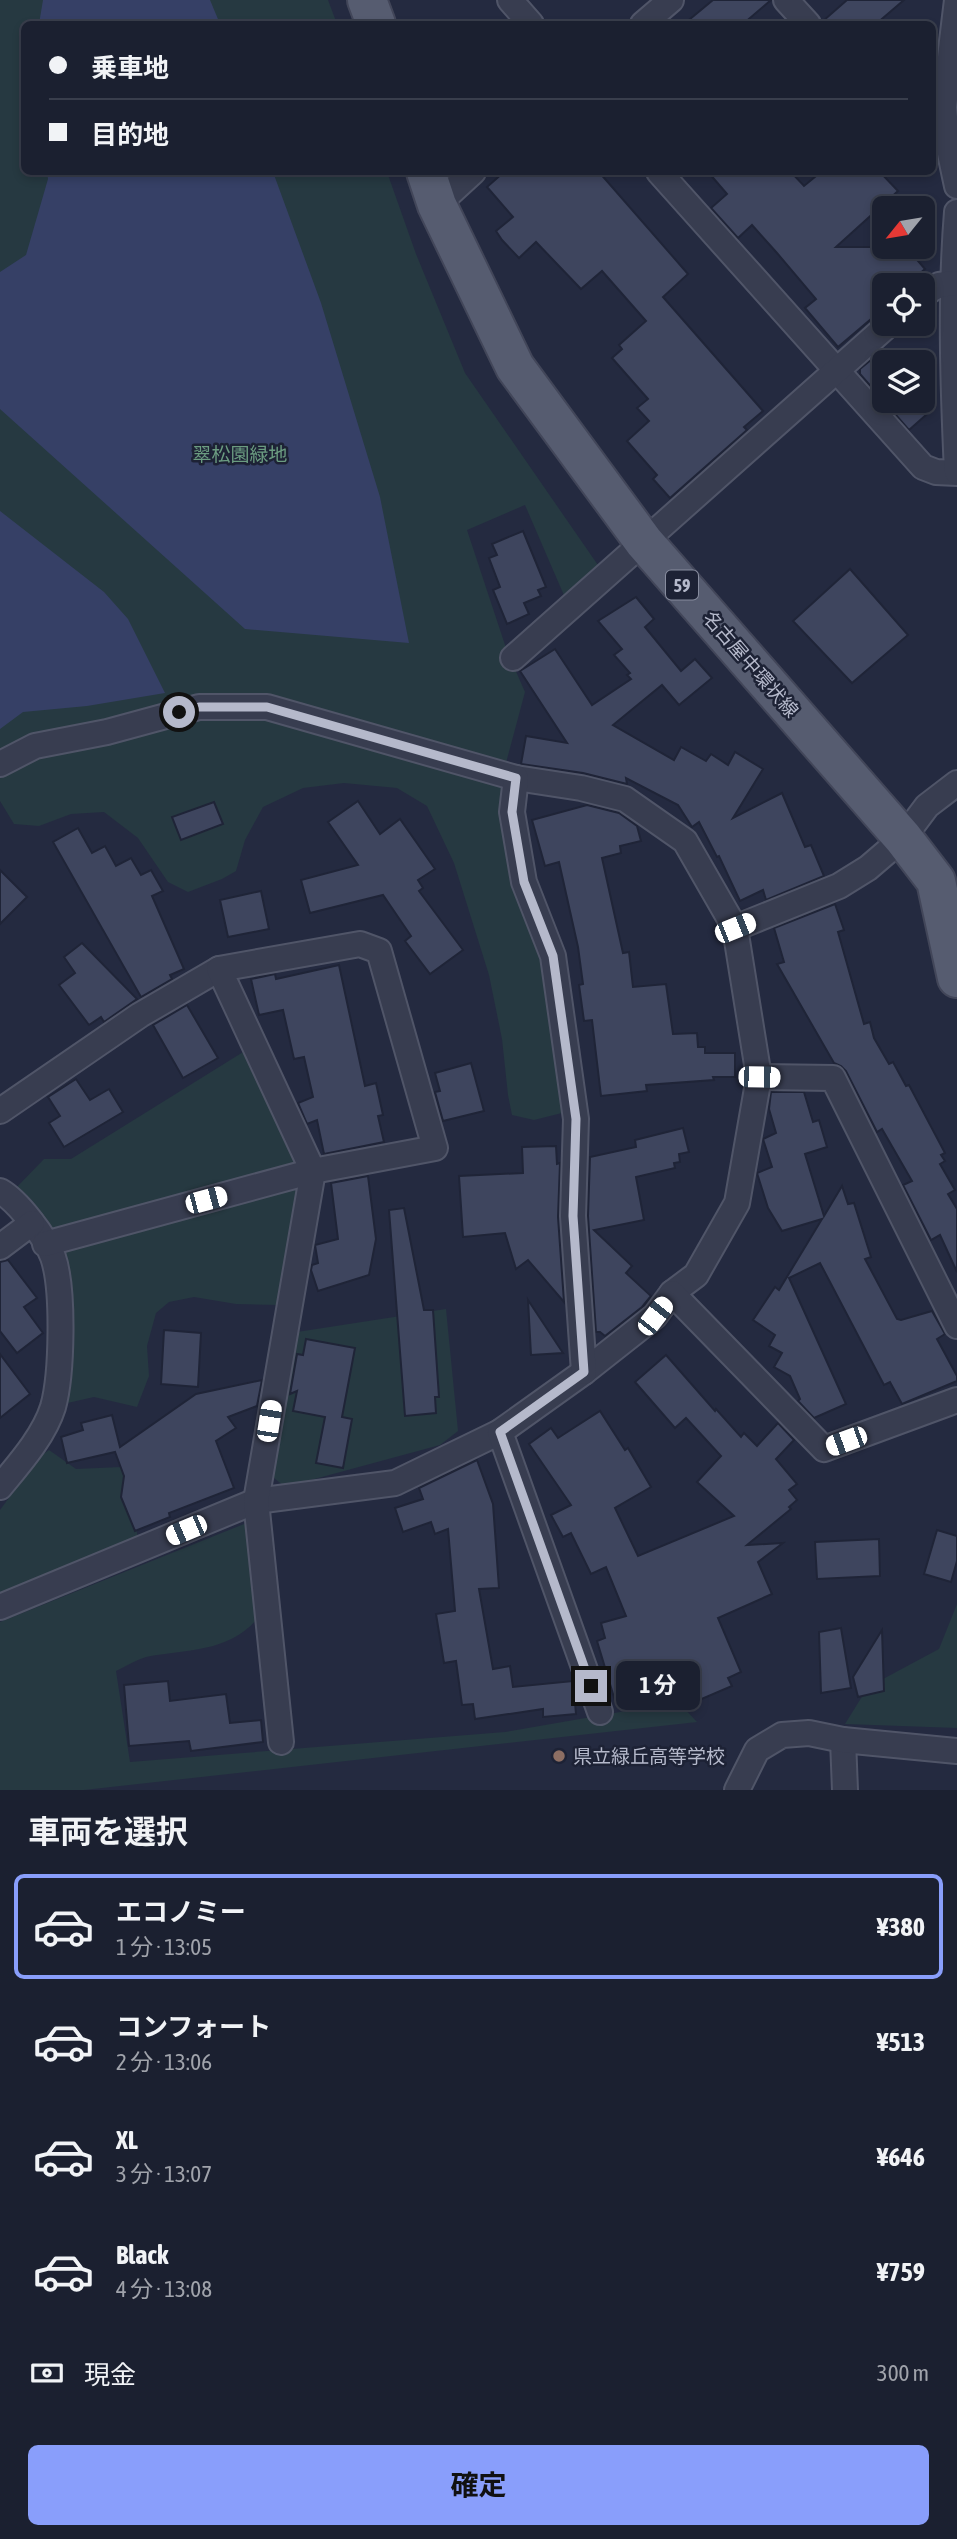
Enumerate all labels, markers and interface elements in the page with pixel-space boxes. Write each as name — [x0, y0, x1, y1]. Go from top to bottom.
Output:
text: 乗車地 — [91, 53, 169, 83]
text: 目的地 — [91, 120, 169, 150]
north arrow — [872, 196, 934, 259]
map controls — [872, 196, 935, 413]
button: locate — [872, 273, 935, 336]
button: layers — [872, 350, 935, 413]
park label: 翠松園緑地 — [192, 443, 288, 465]
road number: 59 — [666, 570, 698, 600]
street label: 名古屋中環状線 — [699, 607, 803, 721]
route start — [163, 696, 195, 728]
car — [712, 910, 759, 946]
car — [738, 1066, 781, 1088]
car — [183, 1184, 230, 1216]
car — [634, 1293, 677, 1339]
car — [256, 1399, 283, 1443]
car — [823, 1424, 870, 1458]
car — [163, 1512, 210, 1548]
callout: 1 分 — [616, 1662, 700, 1710]
route end — [575, 1670, 607, 1702]
text: 1 分 — [640, 1672, 676, 1698]
place label: 県立緑丘高等学校 — [573, 1745, 725, 1767]
marker: 県立緑丘高等学校 — [551, 1748, 567, 1764]
text: 車両を選択 — [28, 1813, 188, 1850]
icon: car — [32, 1895, 95, 1958]
text: エコノミー — [116, 1897, 246, 1927]
text: ¥380 — [877, 1912, 925, 1942]
text: 1 分 · 13:05 — [116, 1934, 212, 1960]
icon: car — [32, 2010, 95, 2073]
text: コンフォート — [116, 2012, 271, 2042]
text: ¥513 — [877, 2027, 925, 2057]
text: 2 分 · 13:06 — [116, 2049, 212, 2075]
icon: car — [32, 2125, 95, 2188]
text: XL — [116, 2125, 138, 2155]
text: ¥646 — [877, 2142, 925, 2172]
text: 3 分 · 13:07 — [116, 2161, 212, 2187]
icon: car — [32, 2240, 95, 2303]
text: Black — [116, 2240, 168, 2270]
text: ¥759 — [877, 2257, 925, 2287]
text: 4 分 · 13:08 — [116, 2276, 212, 2302]
icon: cash — [28, 2354, 66, 2392]
text: 現金 — [84, 2360, 136, 2390]
text: 300 m — [877, 2360, 929, 2386]
button: 確定 — [28, 2445, 929, 2525]

